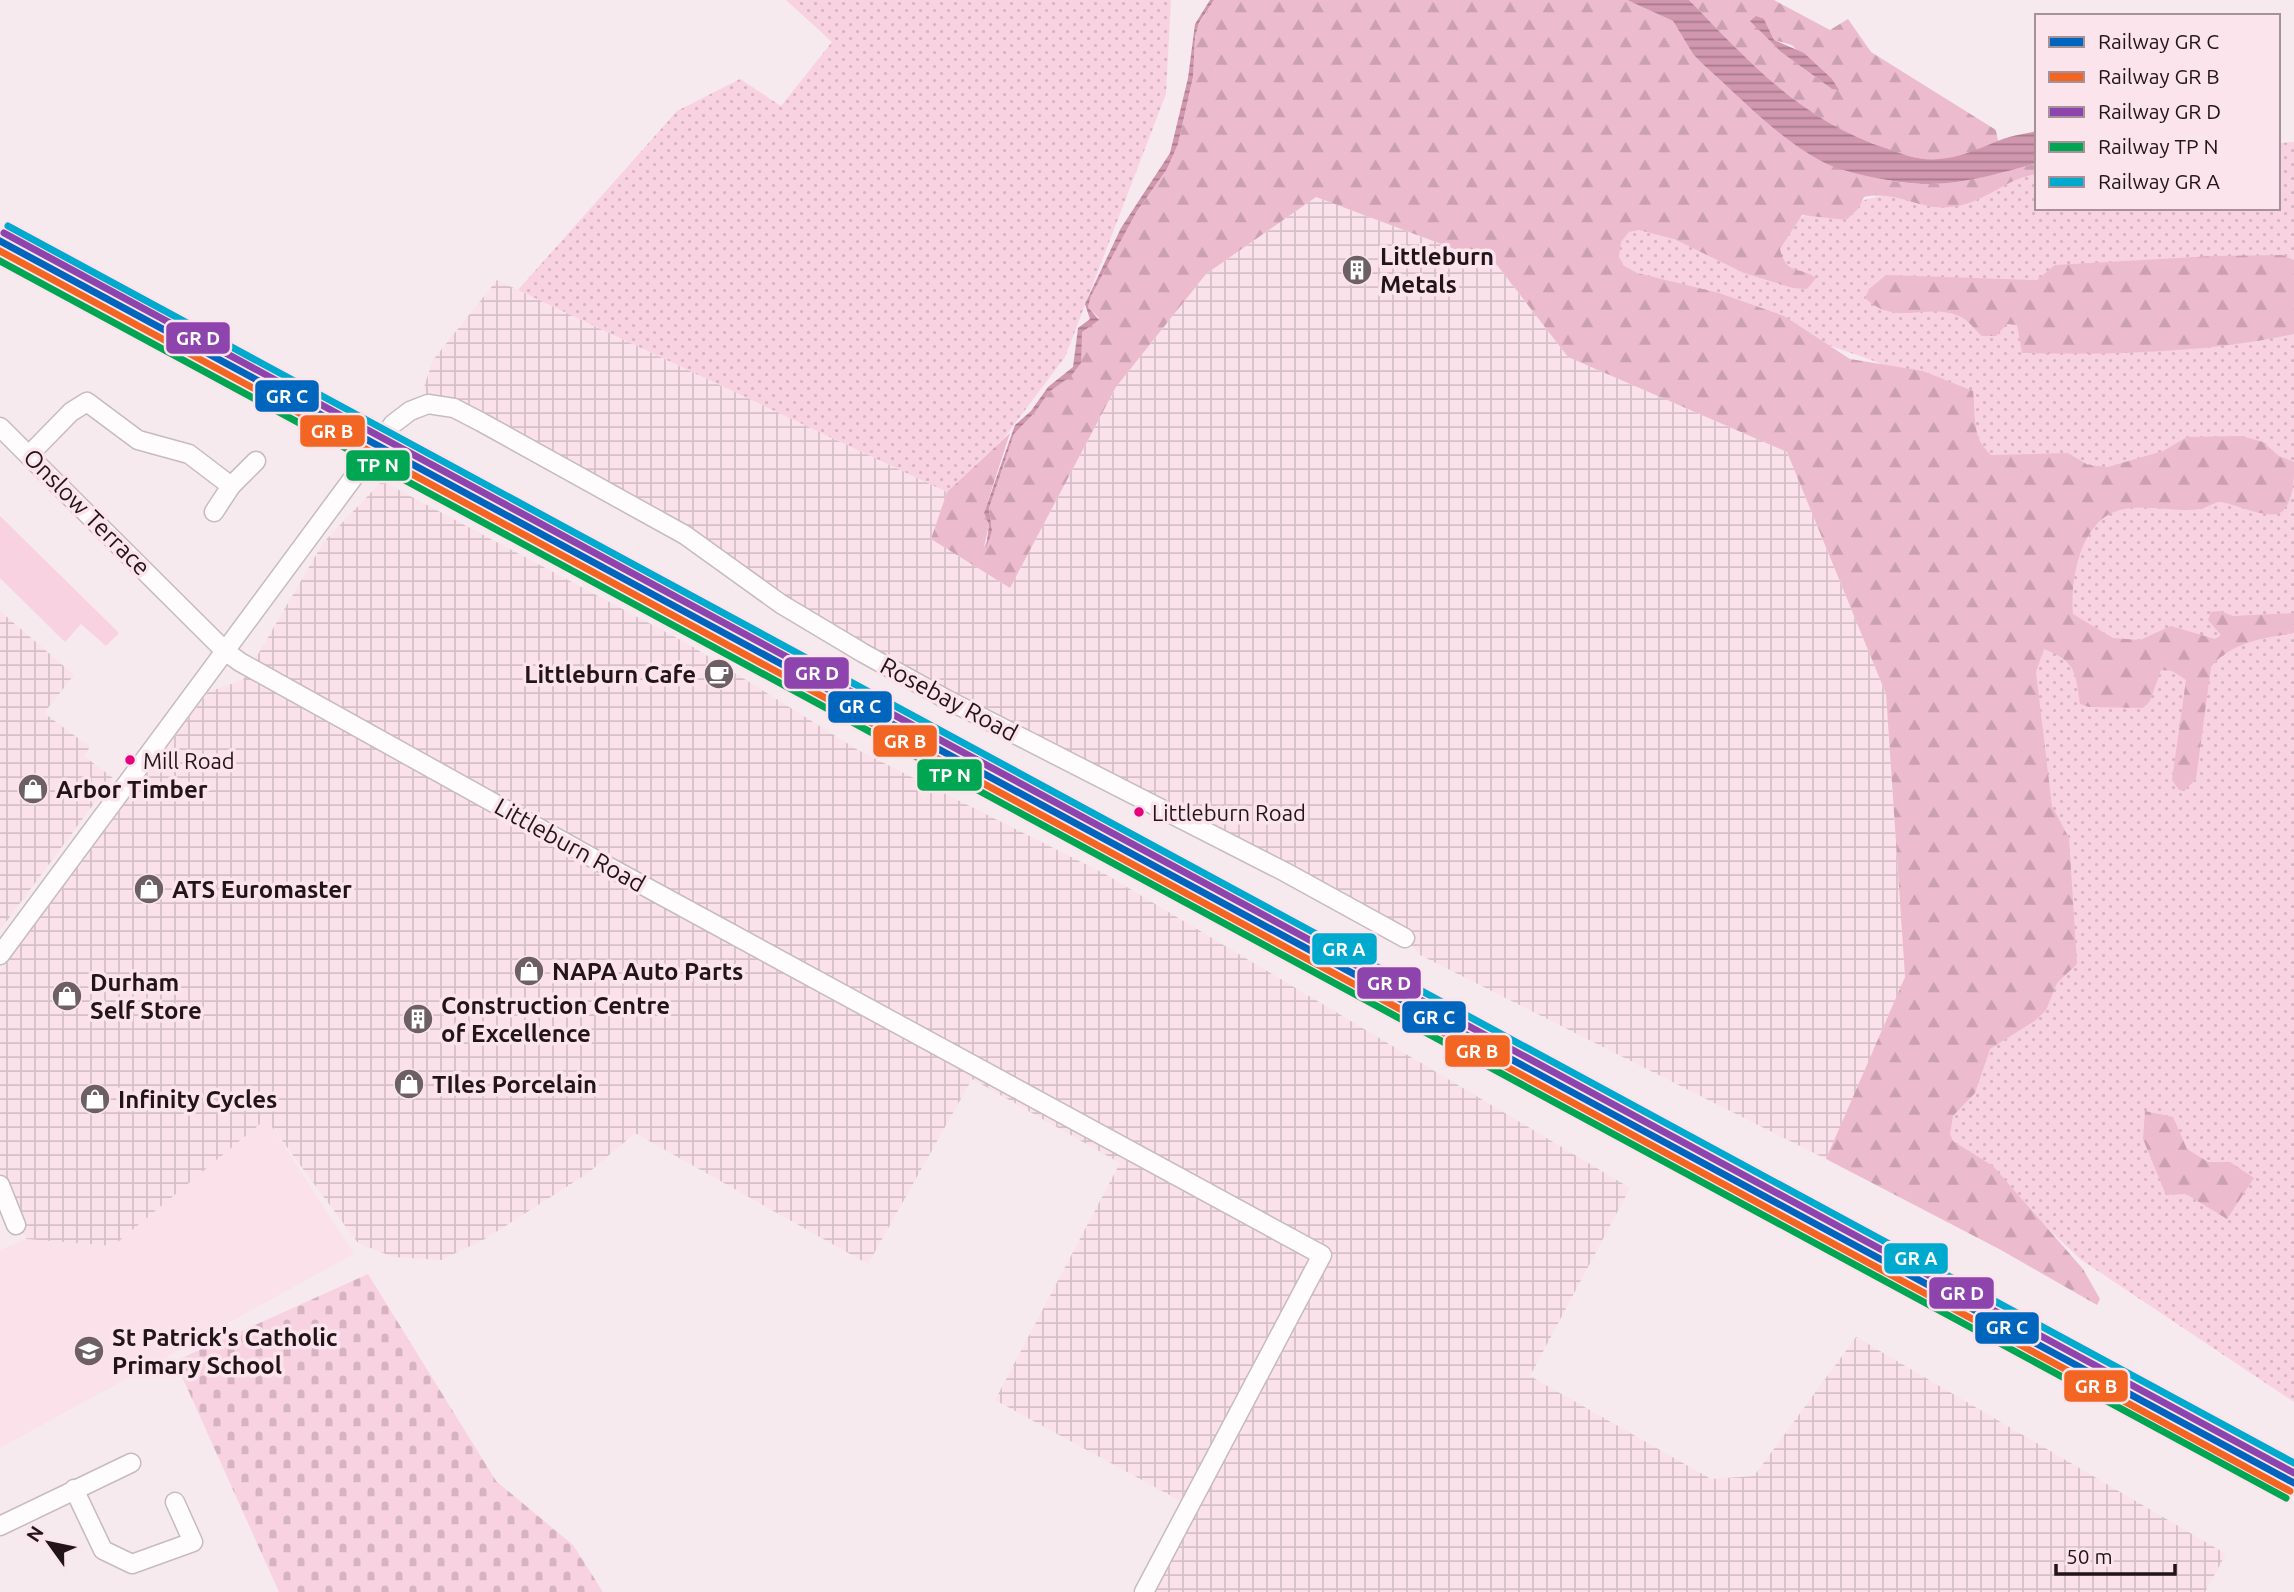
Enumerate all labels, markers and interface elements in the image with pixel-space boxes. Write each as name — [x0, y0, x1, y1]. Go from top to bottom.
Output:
legend — [2035, 14, 2280, 210]
text: Railway GR C — [2098, 29, 2219, 53]
text: Railway GR B — [2098, 64, 2220, 88]
text: Railway GR D — [2098, 99, 2221, 123]
text: Railway TP N — [2098, 134, 2218, 158]
text: Railway GR A — [2098, 169, 2220, 193]
place label: Littleburn Metals — [1380, 243, 1494, 298]
building icon: Littleburn Metals — [1340, 253, 1374, 287]
line badge: GR D — [165, 321, 231, 355]
text: GR D — [176, 327, 220, 349]
line badge: GR C — [254, 379, 320, 413]
text: GR C — [266, 385, 308, 407]
line badge: GR B — [299, 414, 366, 448]
text: GR B — [311, 420, 353, 442]
street label: Onslow Terrace — [18, 443, 156, 581]
line badge: TP N — [345, 449, 411, 482]
text: TP N — [357, 454, 399, 476]
street label: Rosebay Road — [876, 652, 1022, 746]
line badge: GR D — [783, 656, 850, 690]
cafe icon: Littleburn Cafe — [702, 657, 736, 691]
place label: Littleburn Cafe — [524, 661, 696, 688]
text: GR D — [795, 662, 839, 684]
line badge: GR C — [827, 690, 893, 724]
text: GR C — [839, 695, 881, 717]
line badge: GR B — [872, 724, 938, 758]
text: GR B — [884, 730, 926, 752]
place label: Mill Road — [143, 748, 235, 773]
marker: Mill Road — [123, 753, 137, 767]
line badge: TP N — [916, 758, 983, 792]
text: TP N — [929, 764, 971, 786]
shop icon: Arbor Timber — [16, 772, 50, 806]
place label: Arbor Timber — [56, 776, 208, 803]
street label: Littleburn Road — [490, 793, 650, 897]
place label: Littleburn Road — [1152, 800, 1306, 825]
marker: Littleburn Road — [1132, 805, 1146, 819]
shop icon: ATS Euromaster — [132, 872, 166, 906]
place label: ATS Euromaster — [172, 876, 352, 903]
line badge: GR A — [1311, 932, 1378, 966]
text: GR A — [1322, 938, 1366, 960]
shop icon: NAPA Auto Parts — [512, 954, 546, 988]
place label: NAPA Auto Parts — [552, 958, 743, 985]
line badge: GR D — [1356, 966, 1422, 1000]
place label: Durham Self Store — [90, 969, 202, 1024]
text: GR D — [1367, 972, 1411, 994]
shop icon: Durham Self Store — [50, 979, 84, 1013]
place label: Construction Centre of Excellence — [441, 992, 670, 1047]
line badge: GR C — [1401, 1000, 1467, 1034]
building icon: Construction Centre of Excellence — [401, 1002, 435, 1036]
text: GR C — [1413, 1006, 1455, 1028]
line badge: GR B — [1444, 1034, 1511, 1068]
text: GR B — [1456, 1040, 1498, 1062]
shop icon: TIles Porcelain — [392, 1067, 426, 1101]
place label: TIles Porcelain — [432, 1071, 597, 1098]
shop icon: Infinity Cycles — [78, 1082, 112, 1116]
place label: Infinity Cycles — [118, 1086, 277, 1113]
line badge: GR A — [1883, 1242, 1949, 1275]
text: GR A — [1894, 1247, 1938, 1269]
line badge: GR D — [1928, 1276, 1995, 1310]
text: GR D — [1940, 1282, 1984, 1304]
line badge: GR C — [1974, 1311, 2040, 1345]
text: GR C — [1986, 1316, 2028, 1338]
place label: St Patrick's Catholic Primary School — [112, 1324, 338, 1379]
school or university icon: St Patrick's Catholic Primary School — [72, 1334, 106, 1368]
line badge: GR B — [2063, 1369, 2129, 1403]
text: GR B — [2075, 1375, 2117, 1397]
north arrow — [14, 1508, 84, 1578]
text: N — [22, 1522, 48, 1546]
scale bar — [2056, 1532, 2175, 1576]
text: 50 m — [2066, 1544, 2113, 1568]

